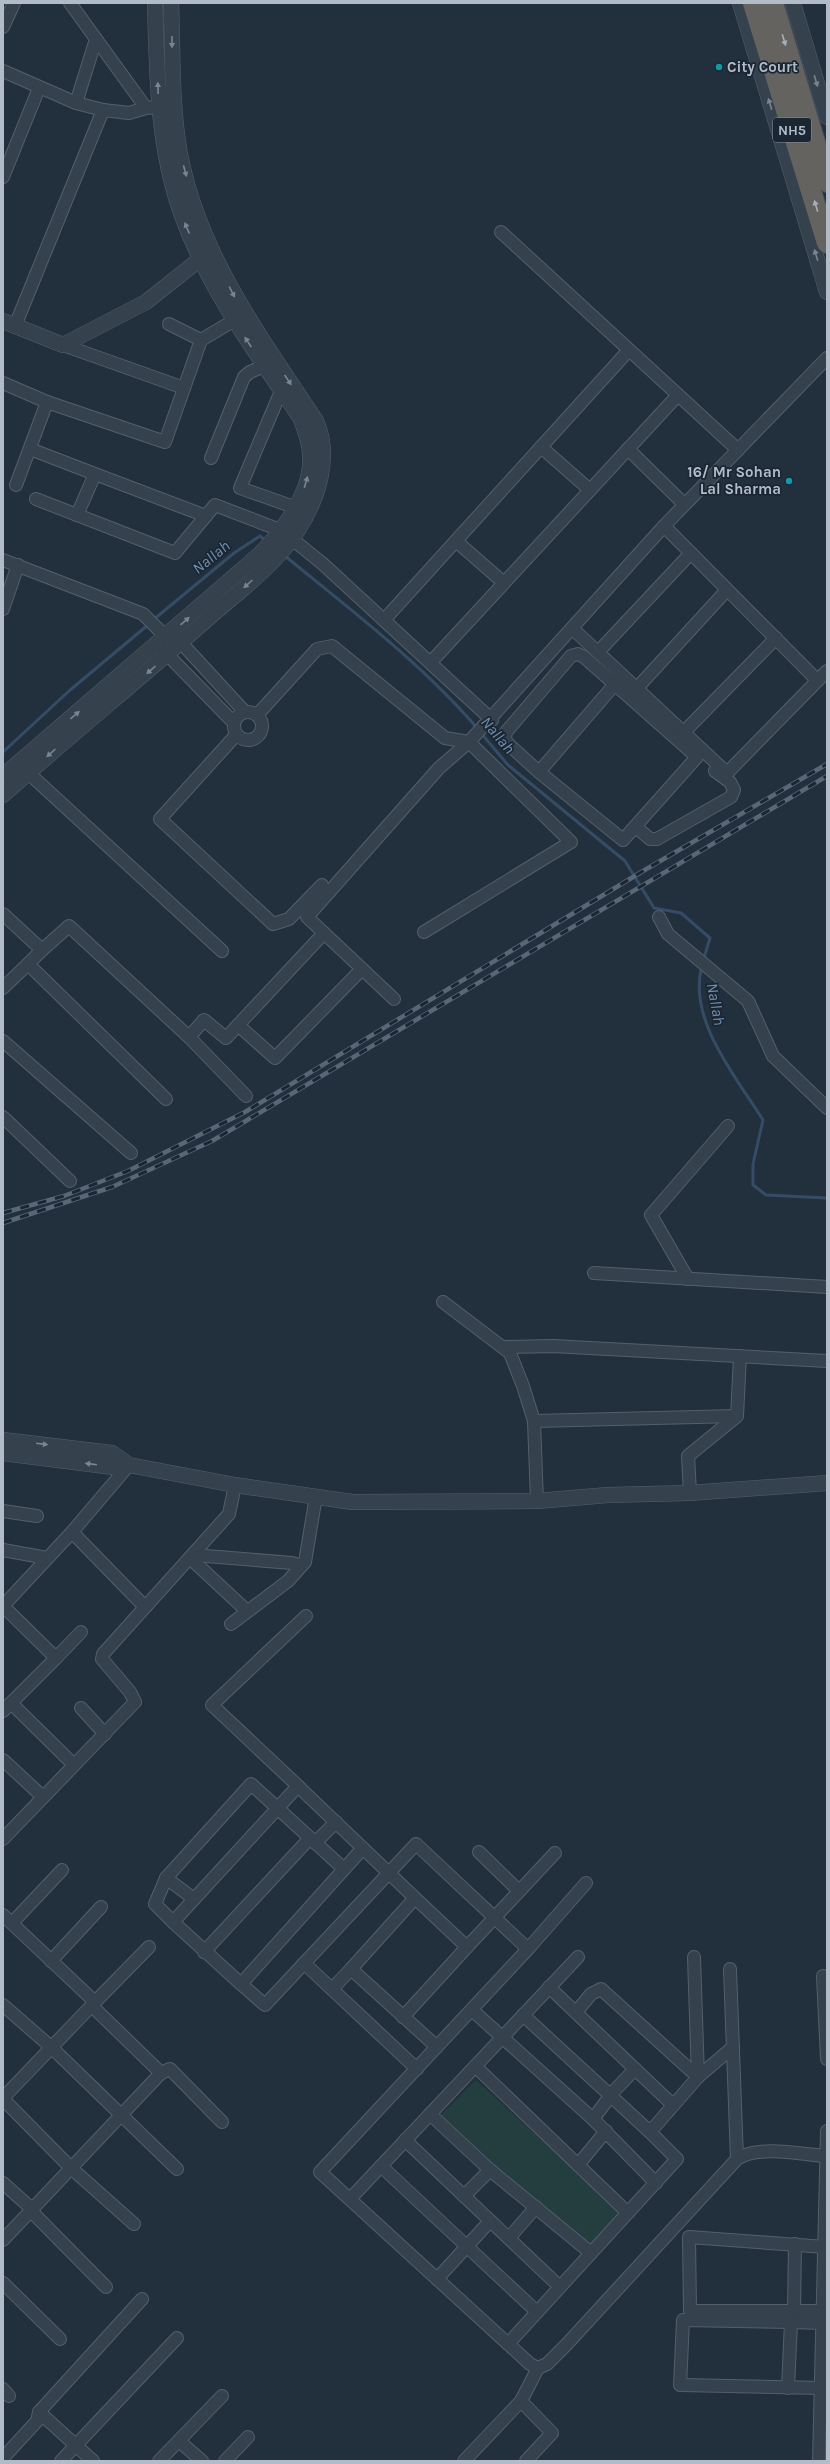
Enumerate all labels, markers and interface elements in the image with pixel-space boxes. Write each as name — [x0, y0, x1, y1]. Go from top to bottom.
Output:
one-way arrow — [781, 35, 787, 47]
one-way arrow — [169, 36, 175, 49]
place label: City Court — [727, 58, 798, 76]
marker: City Court — [714, 62, 724, 72]
one-way arrow — [813, 75, 819, 87]
one-way arrow — [155, 81, 161, 94]
one-way arrow — [767, 97, 773, 109]
road number: NH5 — [773, 118, 811, 142]
one-way arrow — [182, 165, 188, 177]
one-way arrow — [812, 200, 818, 212]
one-way arrow — [184, 222, 190, 233]
one-way arrow — [813, 249, 819, 261]
one-way arrow — [229, 286, 235, 297]
one-way arrow — [244, 337, 252, 347]
one-way arrow — [284, 374, 292, 385]
place label: 16/ Mr Sohan Lal Sharma — [687, 463, 781, 498]
one-way arrow — [303, 476, 309, 488]
marker: 16/ Mr Sohan Lal Sharma — [784, 476, 794, 486]
water label: Nallah — [188, 536, 234, 578]
one-way arrow — [243, 579, 253, 588]
one-way arrow — [179, 616, 190, 625]
one-way arrow — [146, 665, 156, 674]
one-way arrow — [70, 710, 81, 719]
water label: Nallah — [477, 713, 519, 757]
one-way arrow — [46, 748, 56, 757]
water label: Nallah — [703, 981, 729, 1027]
one-way arrow — [36, 1441, 48, 1448]
one-way arrow — [84, 1461, 97, 1467]

